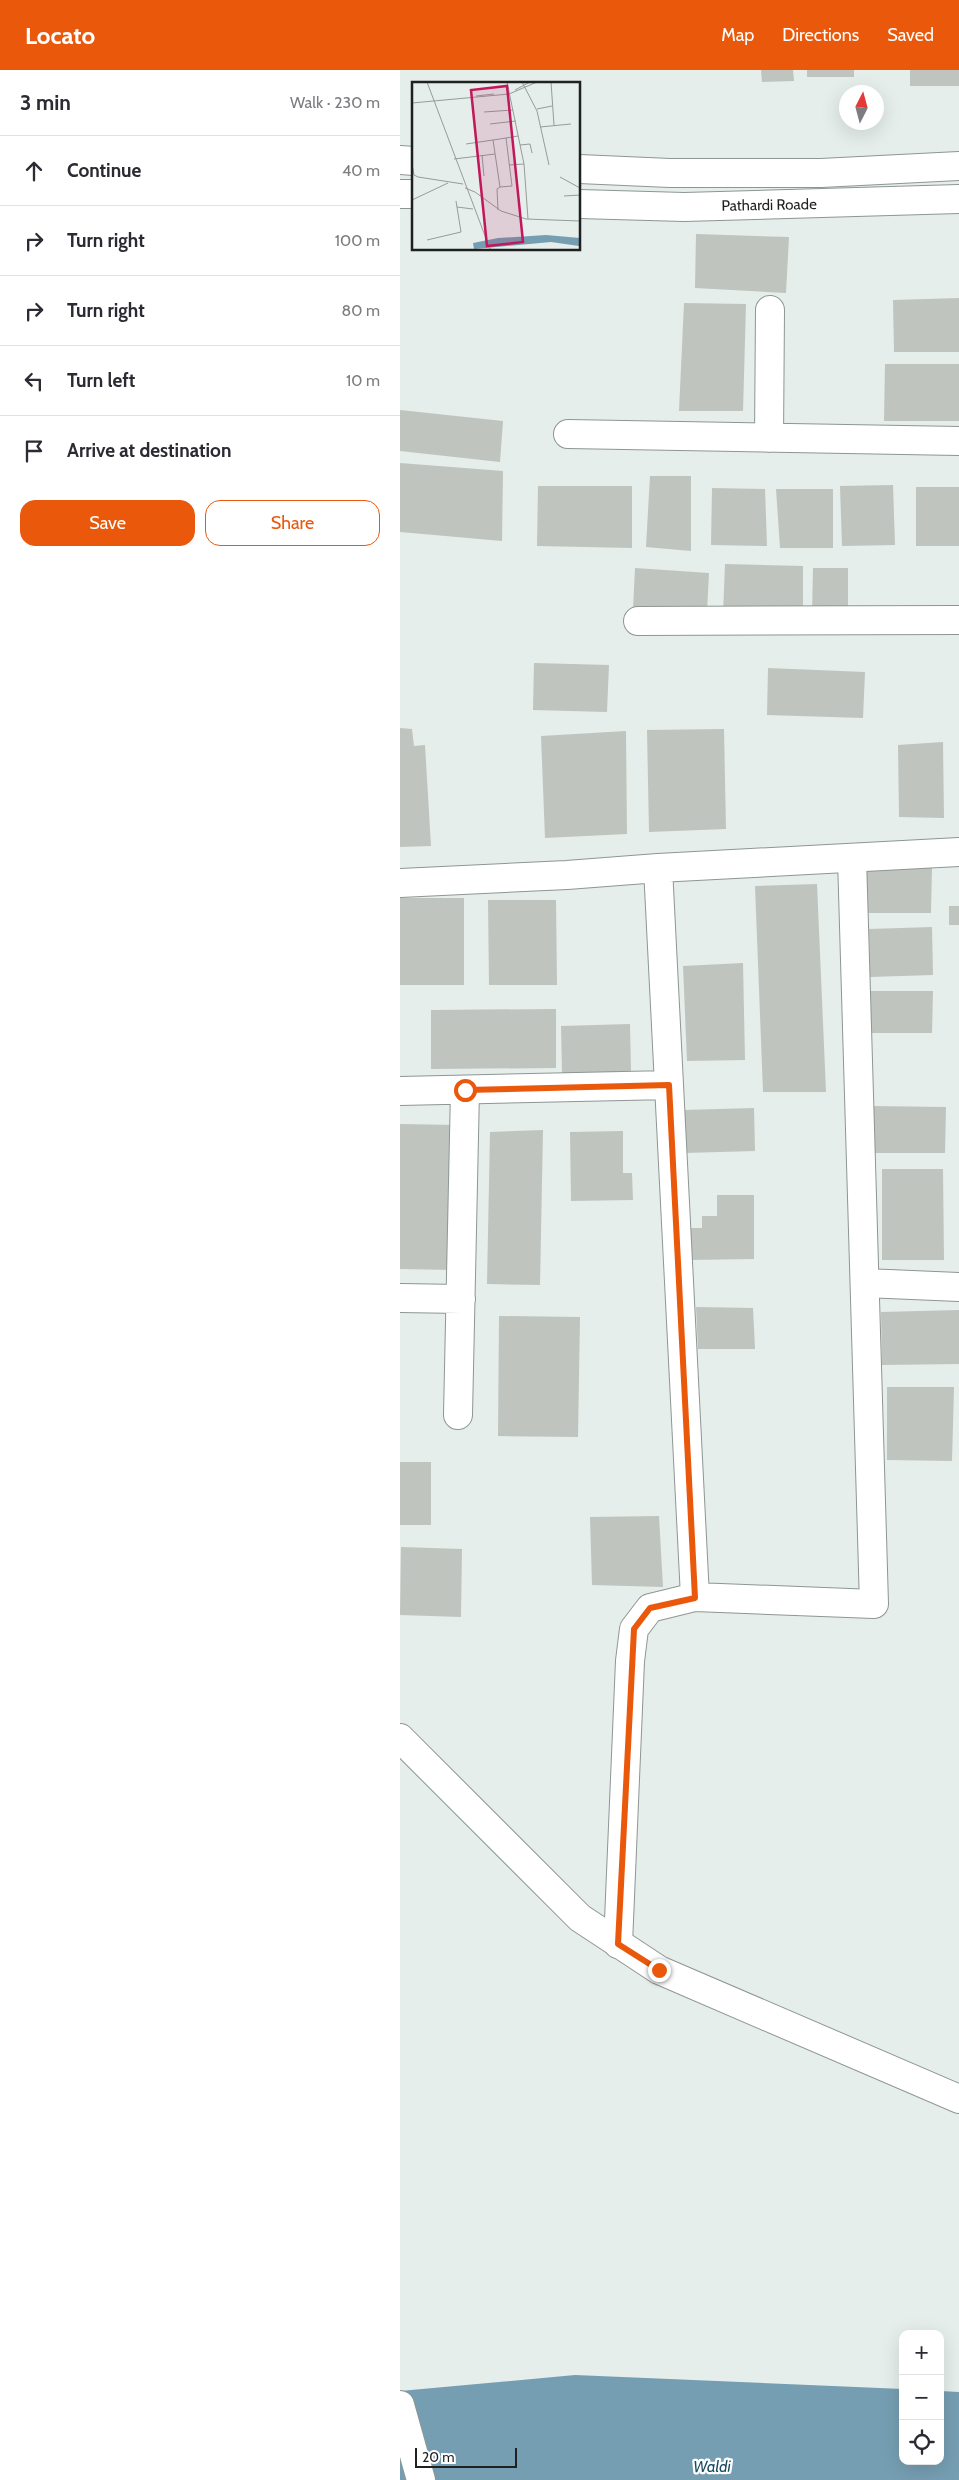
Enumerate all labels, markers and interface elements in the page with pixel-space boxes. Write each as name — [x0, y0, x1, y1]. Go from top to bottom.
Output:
text: Locato — [25, 21, 95, 50]
text: Map — [721, 24, 754, 46]
text: Directions — [782, 24, 859, 46]
text: Saved — [887, 24, 934, 46]
inset map — [412, 82, 580, 250]
north arrow — [839, 85, 884, 130]
text: 3 min — [20, 90, 71, 115]
text: Walk · 230 m — [290, 93, 380, 112]
icon: ahead — [20, 157, 48, 185]
text: Continue — [67, 159, 141, 182]
text: 40 m — [342, 161, 380, 180]
street label: Pathardi Roade — [721, 195, 817, 215]
icon: right — [20, 227, 48, 255]
text: Turn right — [67, 229, 145, 252]
text: 100 m — [335, 231, 380, 250]
icon: right — [20, 297, 48, 325]
text: Turn right — [67, 299, 145, 322]
text: 80 m — [342, 301, 380, 320]
icon: left — [20, 367, 48, 395]
text: Turn left — [67, 369, 135, 392]
text: 10 m — [346, 371, 380, 390]
icon: arrive — [20, 437, 48, 465]
text: Arrive at destination — [67, 439, 231, 462]
button: Save — [20, 500, 195, 546]
button: Share — [205, 500, 380, 546]
route start — [454, 1079, 477, 1102]
route end — [648, 1959, 671, 1982]
map controls — [899, 2330, 944, 2465]
button: + — [899, 2330, 944, 2375]
button: − — [899, 2375, 944, 2420]
button: locate — [899, 2420, 944, 2465]
scale bar — [415, 2445, 518, 2468]
text: 20 m — [422, 2448, 455, 2466]
water label: Waldi — [693, 2457, 732, 2476]

